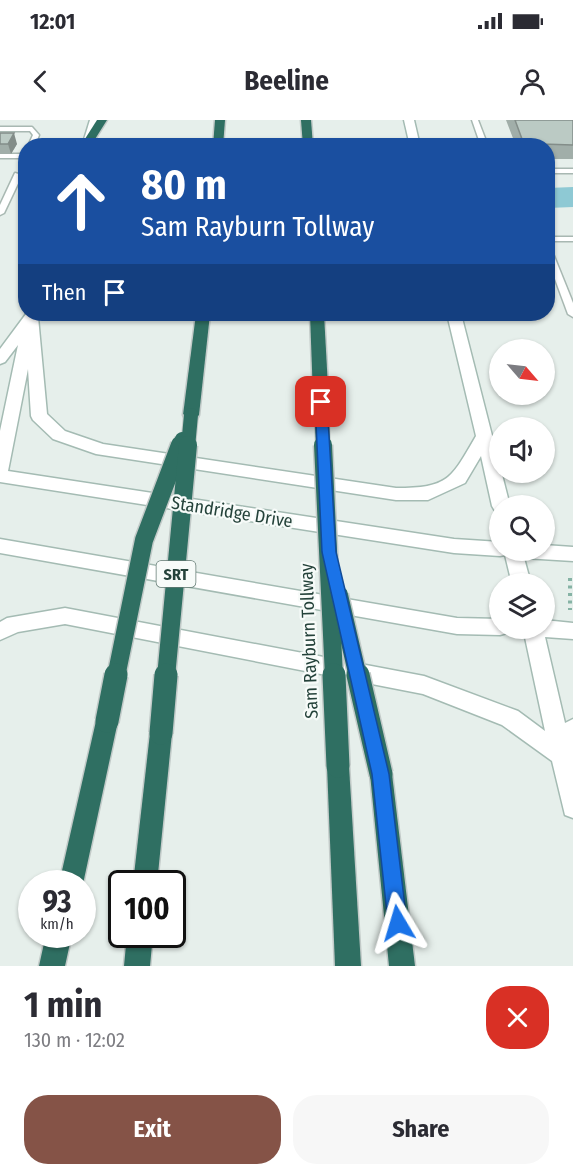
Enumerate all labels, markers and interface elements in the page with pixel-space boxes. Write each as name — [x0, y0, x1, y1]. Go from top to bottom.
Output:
text: 12:01 — [30, 8, 75, 35]
icon: back — [24, 65, 57, 98]
text: Beeline — [244, 65, 329, 97]
icon: person — [516, 65, 549, 98]
text: 80 m — [141, 160, 227, 210]
icon: ahead — [42, 162, 120, 240]
text: Sam Rayburn Tollway — [141, 211, 374, 243]
icon: arrive — [98, 276, 131, 309]
text: Then — [42, 279, 86, 306]
north arrow — [489, 339, 555, 405]
map controls — [489, 339, 555, 639]
pin — [295, 376, 346, 427]
icon: arrive — [304, 385, 337, 418]
button: sound — [489, 417, 555, 483]
street label: Standridge Drive — [170, 492, 294, 532]
button: search — [489, 495, 555, 561]
road number: SRT — [156, 561, 195, 587]
street label: Sam Rayburn Tollway — [295, 563, 323, 719]
button: layers — [489, 573, 555, 639]
speed limit sign: 100 — [108, 870, 186, 948]
text: 93 — [42, 884, 72, 920]
position arrow — [366, 891, 430, 955]
text: km/h — [40, 915, 74, 933]
text: 1 min — [24, 983, 102, 1027]
button: close — [486, 986, 549, 1049]
text: 130 m · 12:02 — [24, 1028, 125, 1052]
button: Exit — [24, 1095, 281, 1164]
button: Share — [293, 1095, 549, 1164]

